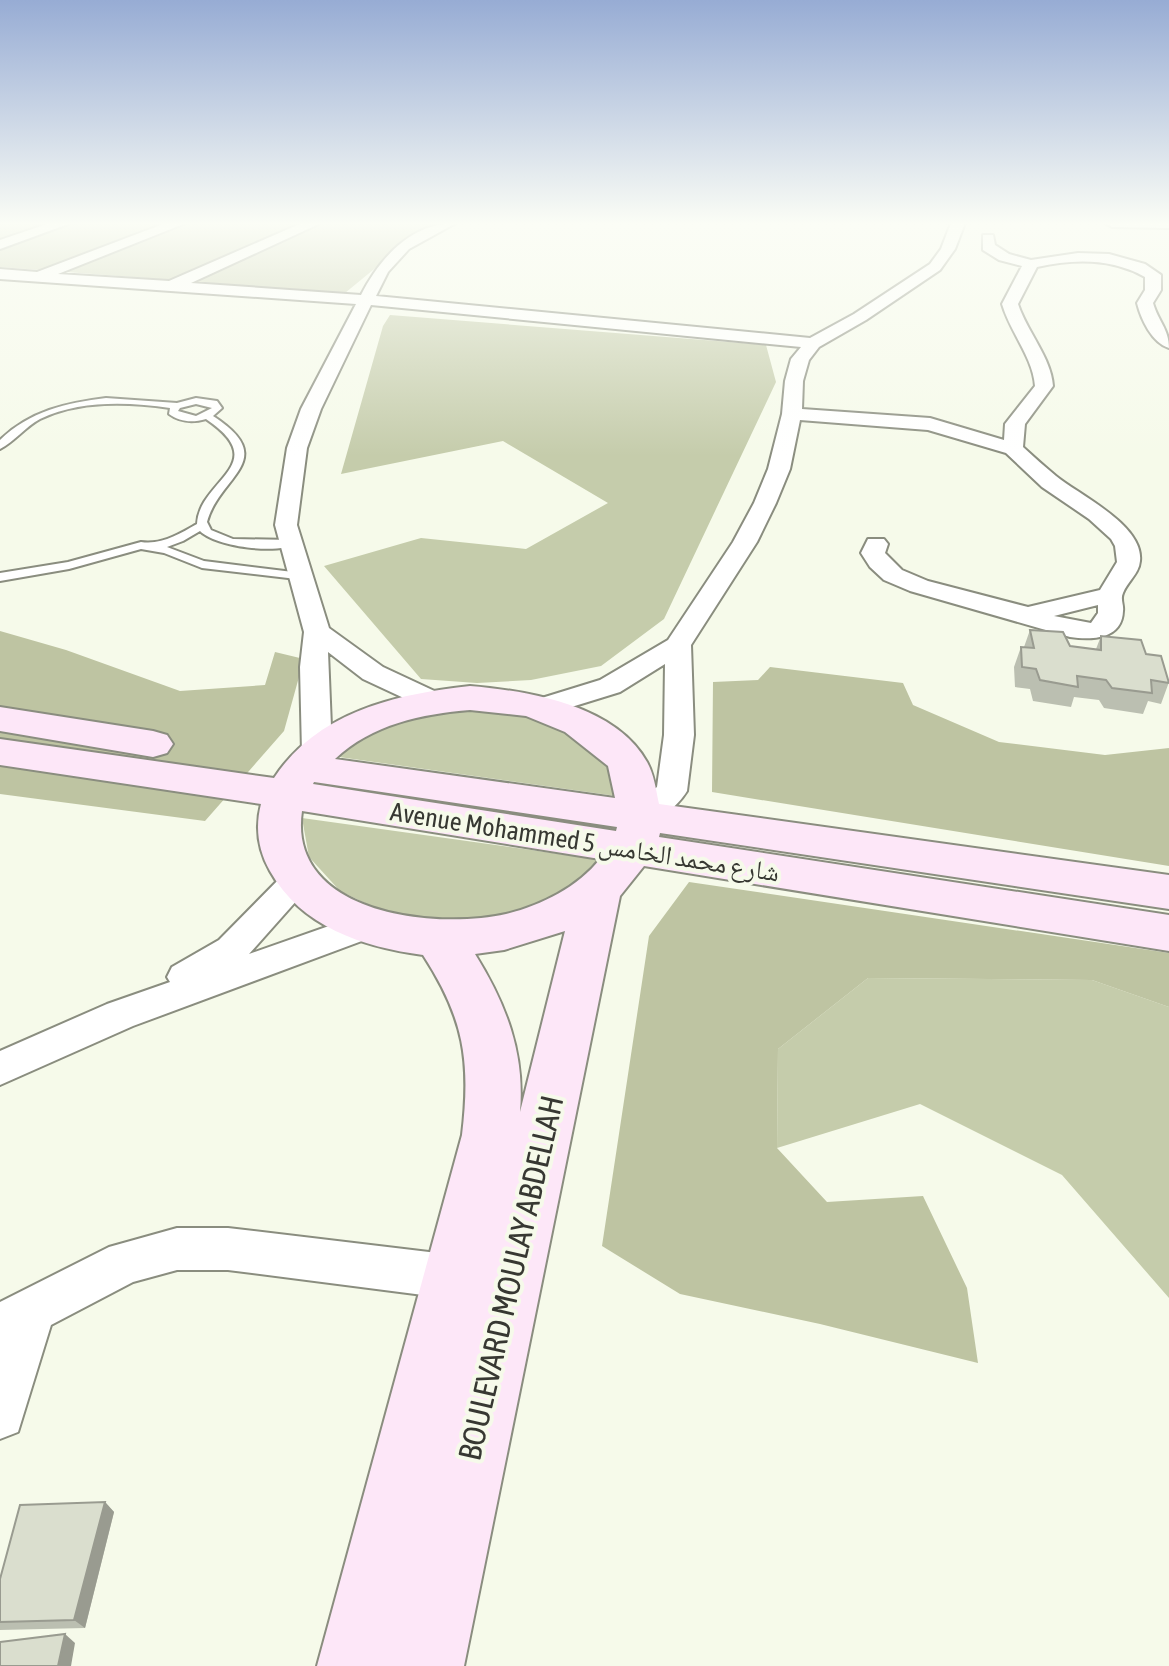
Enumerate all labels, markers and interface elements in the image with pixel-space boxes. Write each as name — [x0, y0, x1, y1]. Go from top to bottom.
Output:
street label: Avenue Mohammed 5 شارع محمد الخامس — [388, 796, 782, 889]
street label: BOULEVARD MOULAY ABDELLAH — [450, 1092, 571, 1464]

